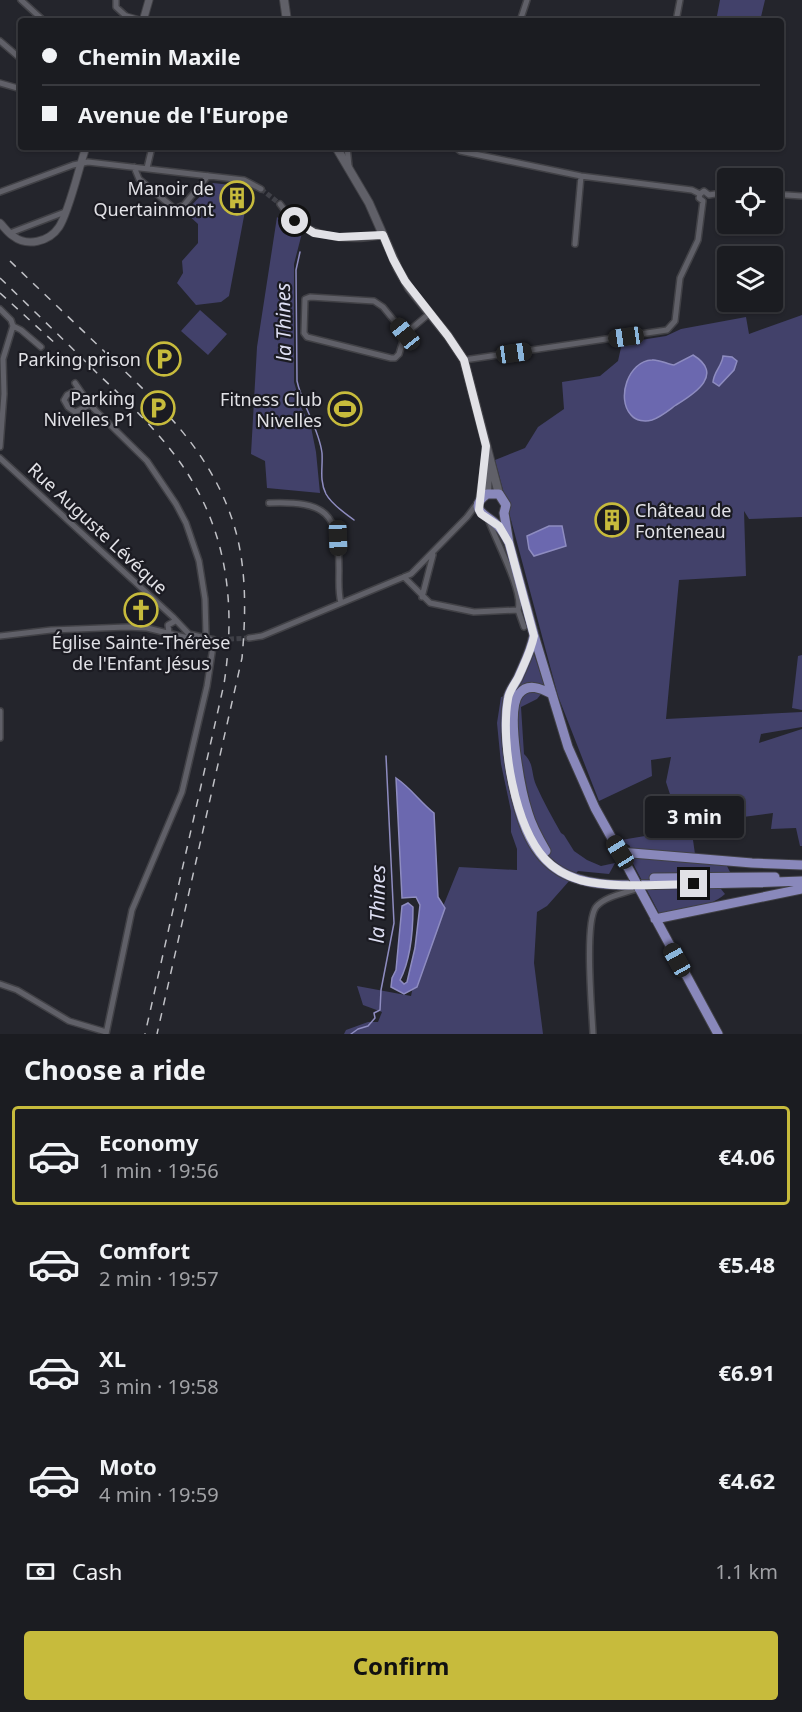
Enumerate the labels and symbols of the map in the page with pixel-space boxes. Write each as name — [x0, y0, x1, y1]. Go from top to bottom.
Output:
place label: Manoir de Quertainmont — [94, 176, 214, 221]
building icon: Manoir de Quertainmont — [219, 180, 255, 216]
route start — [281, 207, 308, 234]
water label: la Thines — [269, 282, 297, 362]
car — [387, 314, 423, 354]
car — [607, 326, 645, 348]
parking icon: Parking prison — [146, 341, 182, 377]
car — [495, 342, 533, 364]
place label: Parking prison — [18, 347, 141, 371]
place label: Parking Nivelles P1 — [43, 386, 135, 431]
place label: Fitness Club Nivelles — [220, 387, 322, 432]
parking icon: Parking Nivelles P1 — [140, 390, 176, 426]
sports icon: Fitness Club Nivelles — [327, 391, 363, 427]
street label: Rue Auguste Lévéque — [23, 457, 173, 599]
place label: Château de Fonteneau — [635, 498, 731, 543]
building icon: Château de Fonteneau — [594, 502, 630, 538]
car — [328, 520, 348, 556]
church icon: Église Sainte-Thérèse de l'Enfant Jésus — [123, 592, 159, 628]
place label: Église Sainte-Thérèse de l'Enfant Jésus — [52, 630, 230, 675]
callout: 3 min — [644, 797, 744, 839]
car — [603, 832, 637, 872]
water label: la Thines — [363, 864, 391, 944]
route end — [680, 870, 707, 897]
car — [660, 940, 694, 980]

